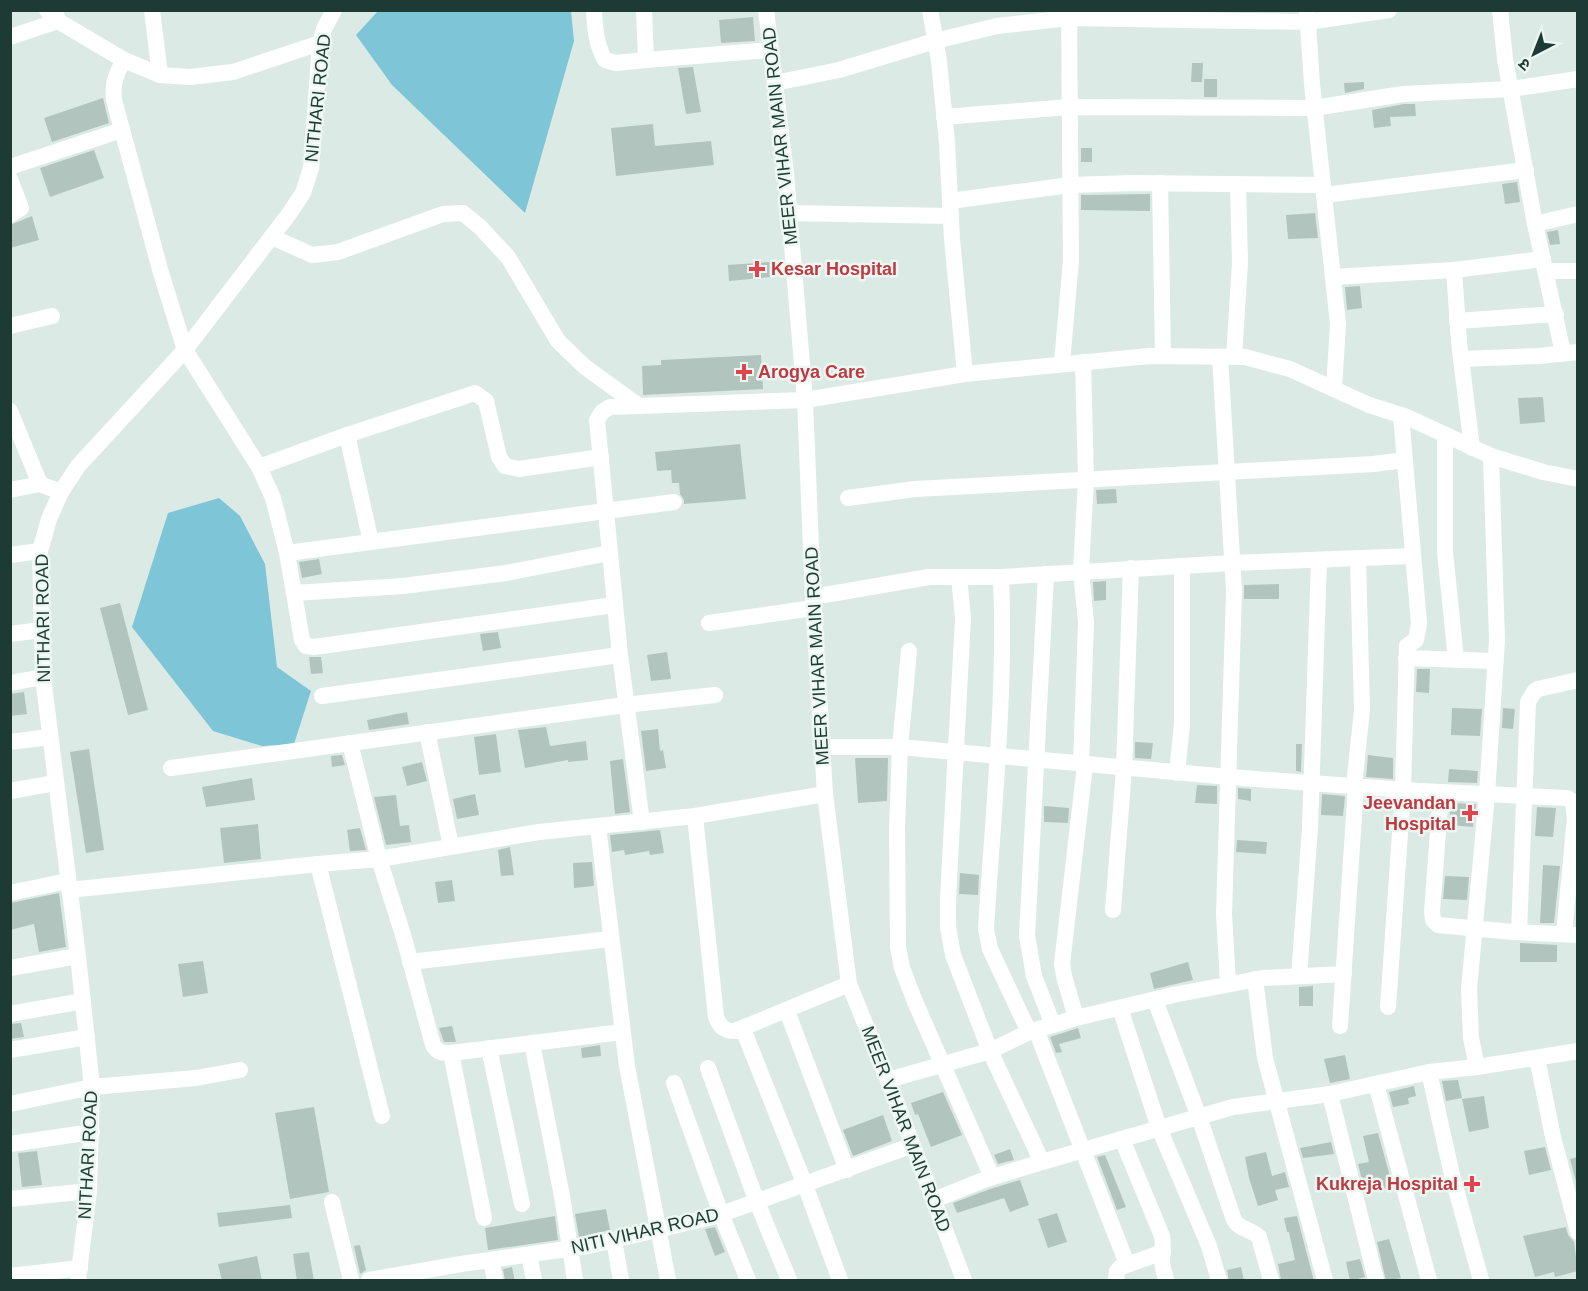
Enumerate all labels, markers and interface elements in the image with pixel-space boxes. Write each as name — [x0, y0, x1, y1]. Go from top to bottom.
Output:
north arrow — [1504, 24, 1564, 84]
street label: MEER VIHAR MAIN ROAD — [759, 26, 801, 246]
street label: NITHARI ROAD — [301, 33, 335, 163]
text: उ — [1515, 55, 1533, 74]
place label: Kesar Hospital — [771, 259, 897, 279]
marker: Kesar Hospital — [748, 260, 766, 278]
place label: Arogya Care — [758, 362, 865, 382]
marker: Arogya Care — [735, 363, 753, 381]
street label: MEER VIHAR MAIN ROAD — [801, 546, 833, 766]
street label: NITHARI ROAD — [32, 553, 54, 683]
place label: Jeevandan Hospital — [1363, 793, 1456, 834]
marker: Jeevandan Hospital — [1461, 804, 1479, 822]
street label: MEER VIHAR MAIN ROAD — [857, 1023, 955, 1235]
street label: NITHARI ROAD — [75, 1090, 101, 1220]
place label: Kukreja Hospital — [1316, 1174, 1458, 1194]
marker: Kukreja Hospital — [1463, 1175, 1481, 1193]
street label: NITI VIHAR ROAD — [569, 1204, 721, 1258]

